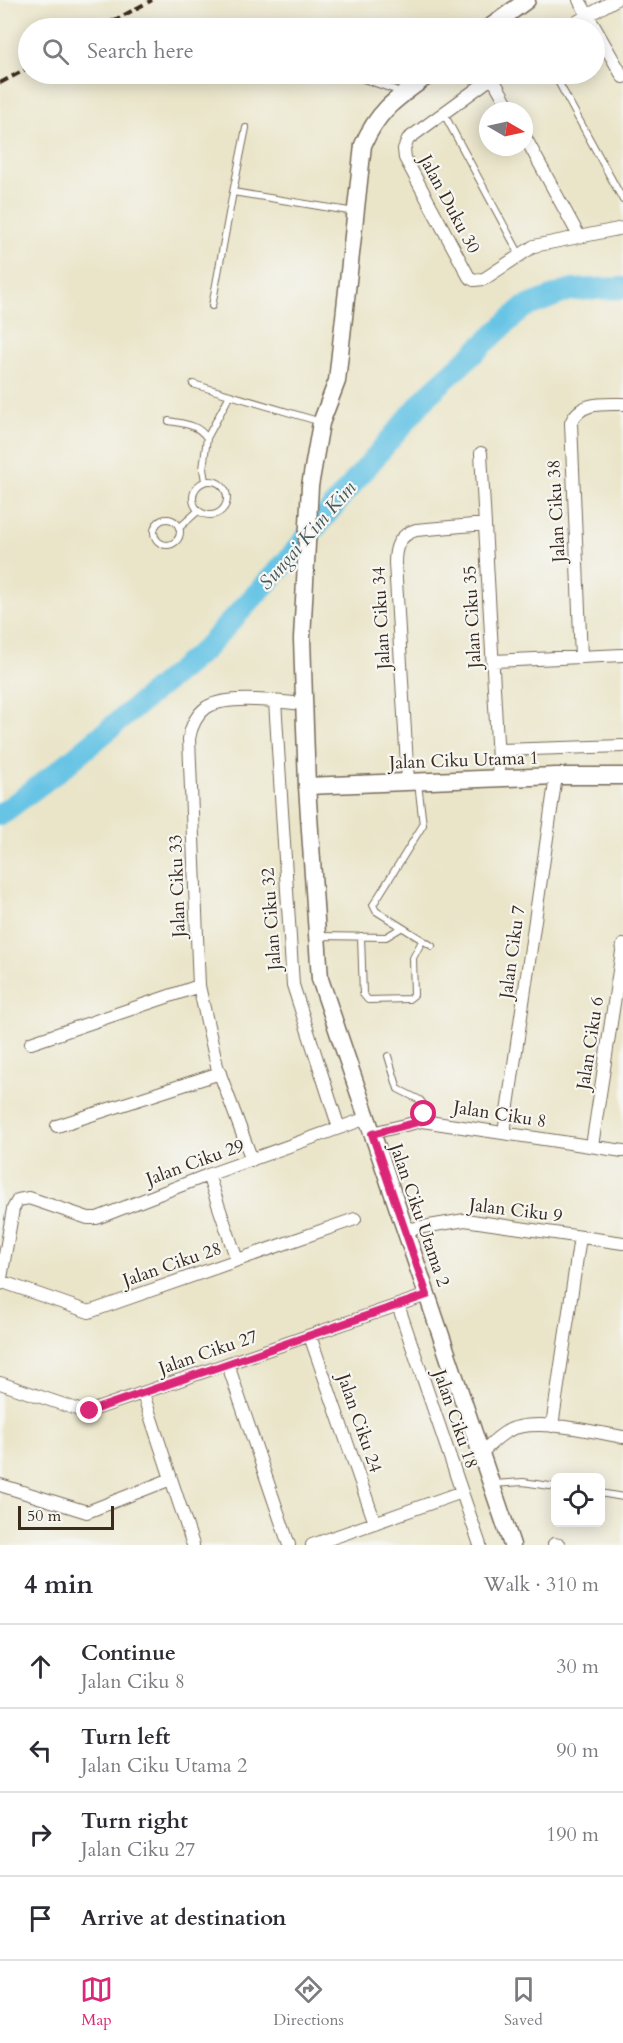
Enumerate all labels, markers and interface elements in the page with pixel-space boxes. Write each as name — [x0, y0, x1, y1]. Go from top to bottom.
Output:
search box — [18, 18, 605, 84]
icon: search — [39, 35, 72, 68]
text: Search here — [87, 36, 194, 66]
north arrow — [479, 102, 533, 156]
street label: Jalan Duku 30 — [412, 148, 486, 258]
street label: Jalan Ciku 38 — [541, 459, 572, 566]
water label: Sungai Kim Kim — [252, 475, 362, 596]
street label: Jalan Ciku 35 — [457, 565, 488, 672]
street label: Jalan Ciku 34 — [366, 566, 397, 673]
street label: Jalan Ciku Utama 1 — [386, 745, 539, 776]
street label: Jalan Ciku 33 — [163, 834, 192, 941]
street label: Jalan Ciku 32 — [255, 867, 288, 974]
street label: Jalan Ciku 7 — [493, 904, 531, 1003]
street label: Jalan Ciku 6 — [570, 995, 610, 1094]
street label: Jalan Ciku 8 — [449, 1094, 548, 1134]
route start — [410, 1100, 436, 1126]
street label: Jalan Ciku 29 — [140, 1133, 248, 1193]
street label: Jalan Ciku Utama 2 — [382, 1137, 456, 1290]
street label: Jalan Ciku 9 — [465, 1192, 564, 1229]
street label: Jalan Ciku 28 — [117, 1236, 225, 1294]
street label: Jalan Ciku 27 — [153, 1324, 261, 1382]
street label: Jalan Ciku 18 — [426, 1364, 484, 1472]
street label: Jalan Ciku 24 — [330, 1368, 388, 1476]
route end — [76, 1397, 102, 1423]
map controls — [551, 1473, 605, 1527]
button: locate — [551, 1473, 605, 1527]
scale bar — [18, 1503, 114, 1530]
text: 50 m — [27, 1505, 61, 1527]
text: 4 min — [24, 1567, 93, 1602]
text: Walk · 310 m — [484, 1571, 599, 1598]
text: Continue — [81, 1638, 176, 1668]
icon: ahead — [24, 1650, 57, 1683]
text: 30 m — [556, 1653, 599, 1680]
text: Jalan Ciku 8 — [81, 1668, 185, 1695]
text: Turn left — [81, 1722, 170, 1752]
icon: left — [24, 1734, 57, 1767]
text: 90 m — [556, 1737, 599, 1764]
text: Jalan Ciku Utama 2 — [81, 1752, 247, 1779]
text: Turn right — [81, 1806, 188, 1836]
icon: right — [24, 1818, 57, 1851]
text: 190 m — [546, 1821, 599, 1848]
text: Jalan Ciku 27 — [81, 1836, 195, 1863]
icon: arrive — [24, 1902, 57, 1935]
text: Arrive at destination — [81, 1903, 286, 1933]
tab: Map — [80, 1973, 113, 2031]
tab: Directions — [273, 1973, 344, 2031]
tab: Saved — [504, 1973, 543, 2031]

